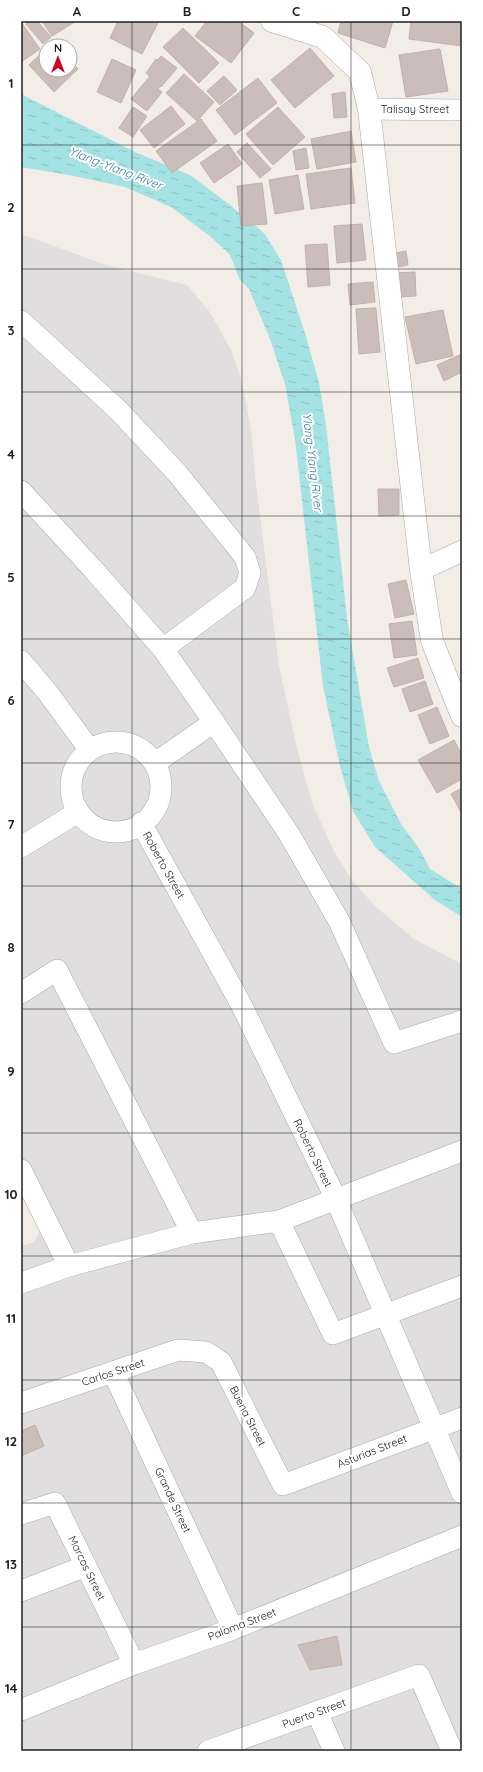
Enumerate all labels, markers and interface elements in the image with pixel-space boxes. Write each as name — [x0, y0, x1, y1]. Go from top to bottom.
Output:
text: A — [73, 3, 82, 19]
text: B — [183, 3, 191, 19]
text: C — [292, 3, 300, 19]
text: D — [401, 3, 411, 19]
north arrow — [38, 38, 78, 78]
text: N — [54, 41, 62, 55]
text: 1 — [8, 75, 14, 91]
street label: Talisay Street — [381, 102, 449, 116]
water label: Ylang-Ylang River — [67, 143, 166, 193]
text: 2 — [7, 199, 15, 215]
text: 3 — [8, 322, 15, 338]
water label: Ylang-Ylang River — [300, 412, 327, 513]
text: 4 — [7, 446, 15, 462]
text: 5 — [7, 569, 15, 585]
text: 6 — [7, 692, 15, 708]
text: 7 — [7, 816, 15, 832]
street label: Roberto Street — [140, 829, 188, 901]
text: 8 — [7, 939, 15, 955]
text: 9 — [7, 1063, 15, 1079]
street label: Roberto Street — [290, 1116, 336, 1190]
text: 10 — [4, 1186, 18, 1202]
text: 11 — [6, 1310, 16, 1326]
street label: Carlos Street — [80, 1355, 147, 1389]
street label: Buena Street — [227, 1384, 269, 1449]
street label: Asturias Street — [335, 1431, 409, 1471]
text: 12 — [5, 1433, 17, 1449]
street label: Grande Street — [152, 1465, 194, 1535]
street label: Marcos Street — [65, 1533, 109, 1603]
text: 13 — [5, 1556, 17, 1572]
street label: Paloma Street — [206, 1604, 278, 1643]
text: 14 — [5, 1680, 18, 1696]
street label: Puerto Street — [280, 1695, 348, 1731]

